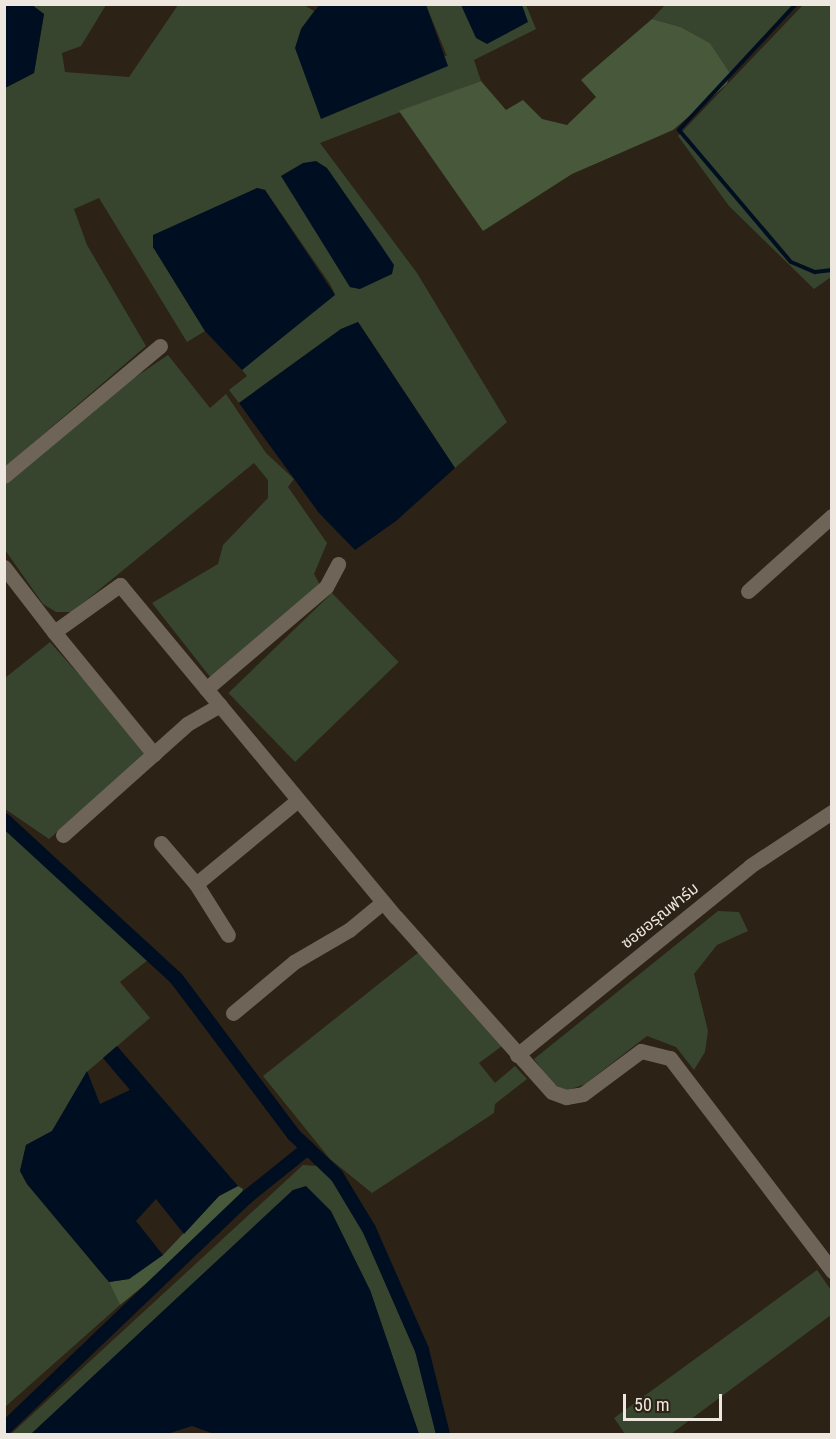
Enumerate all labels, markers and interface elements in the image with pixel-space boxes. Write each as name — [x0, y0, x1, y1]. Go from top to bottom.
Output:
street label: ซอยอรุณฟาร์ม — [617, 879, 703, 953]
scale bar — [626, 1382, 725, 1420]
text: 50 m — [634, 1394, 669, 1415]

